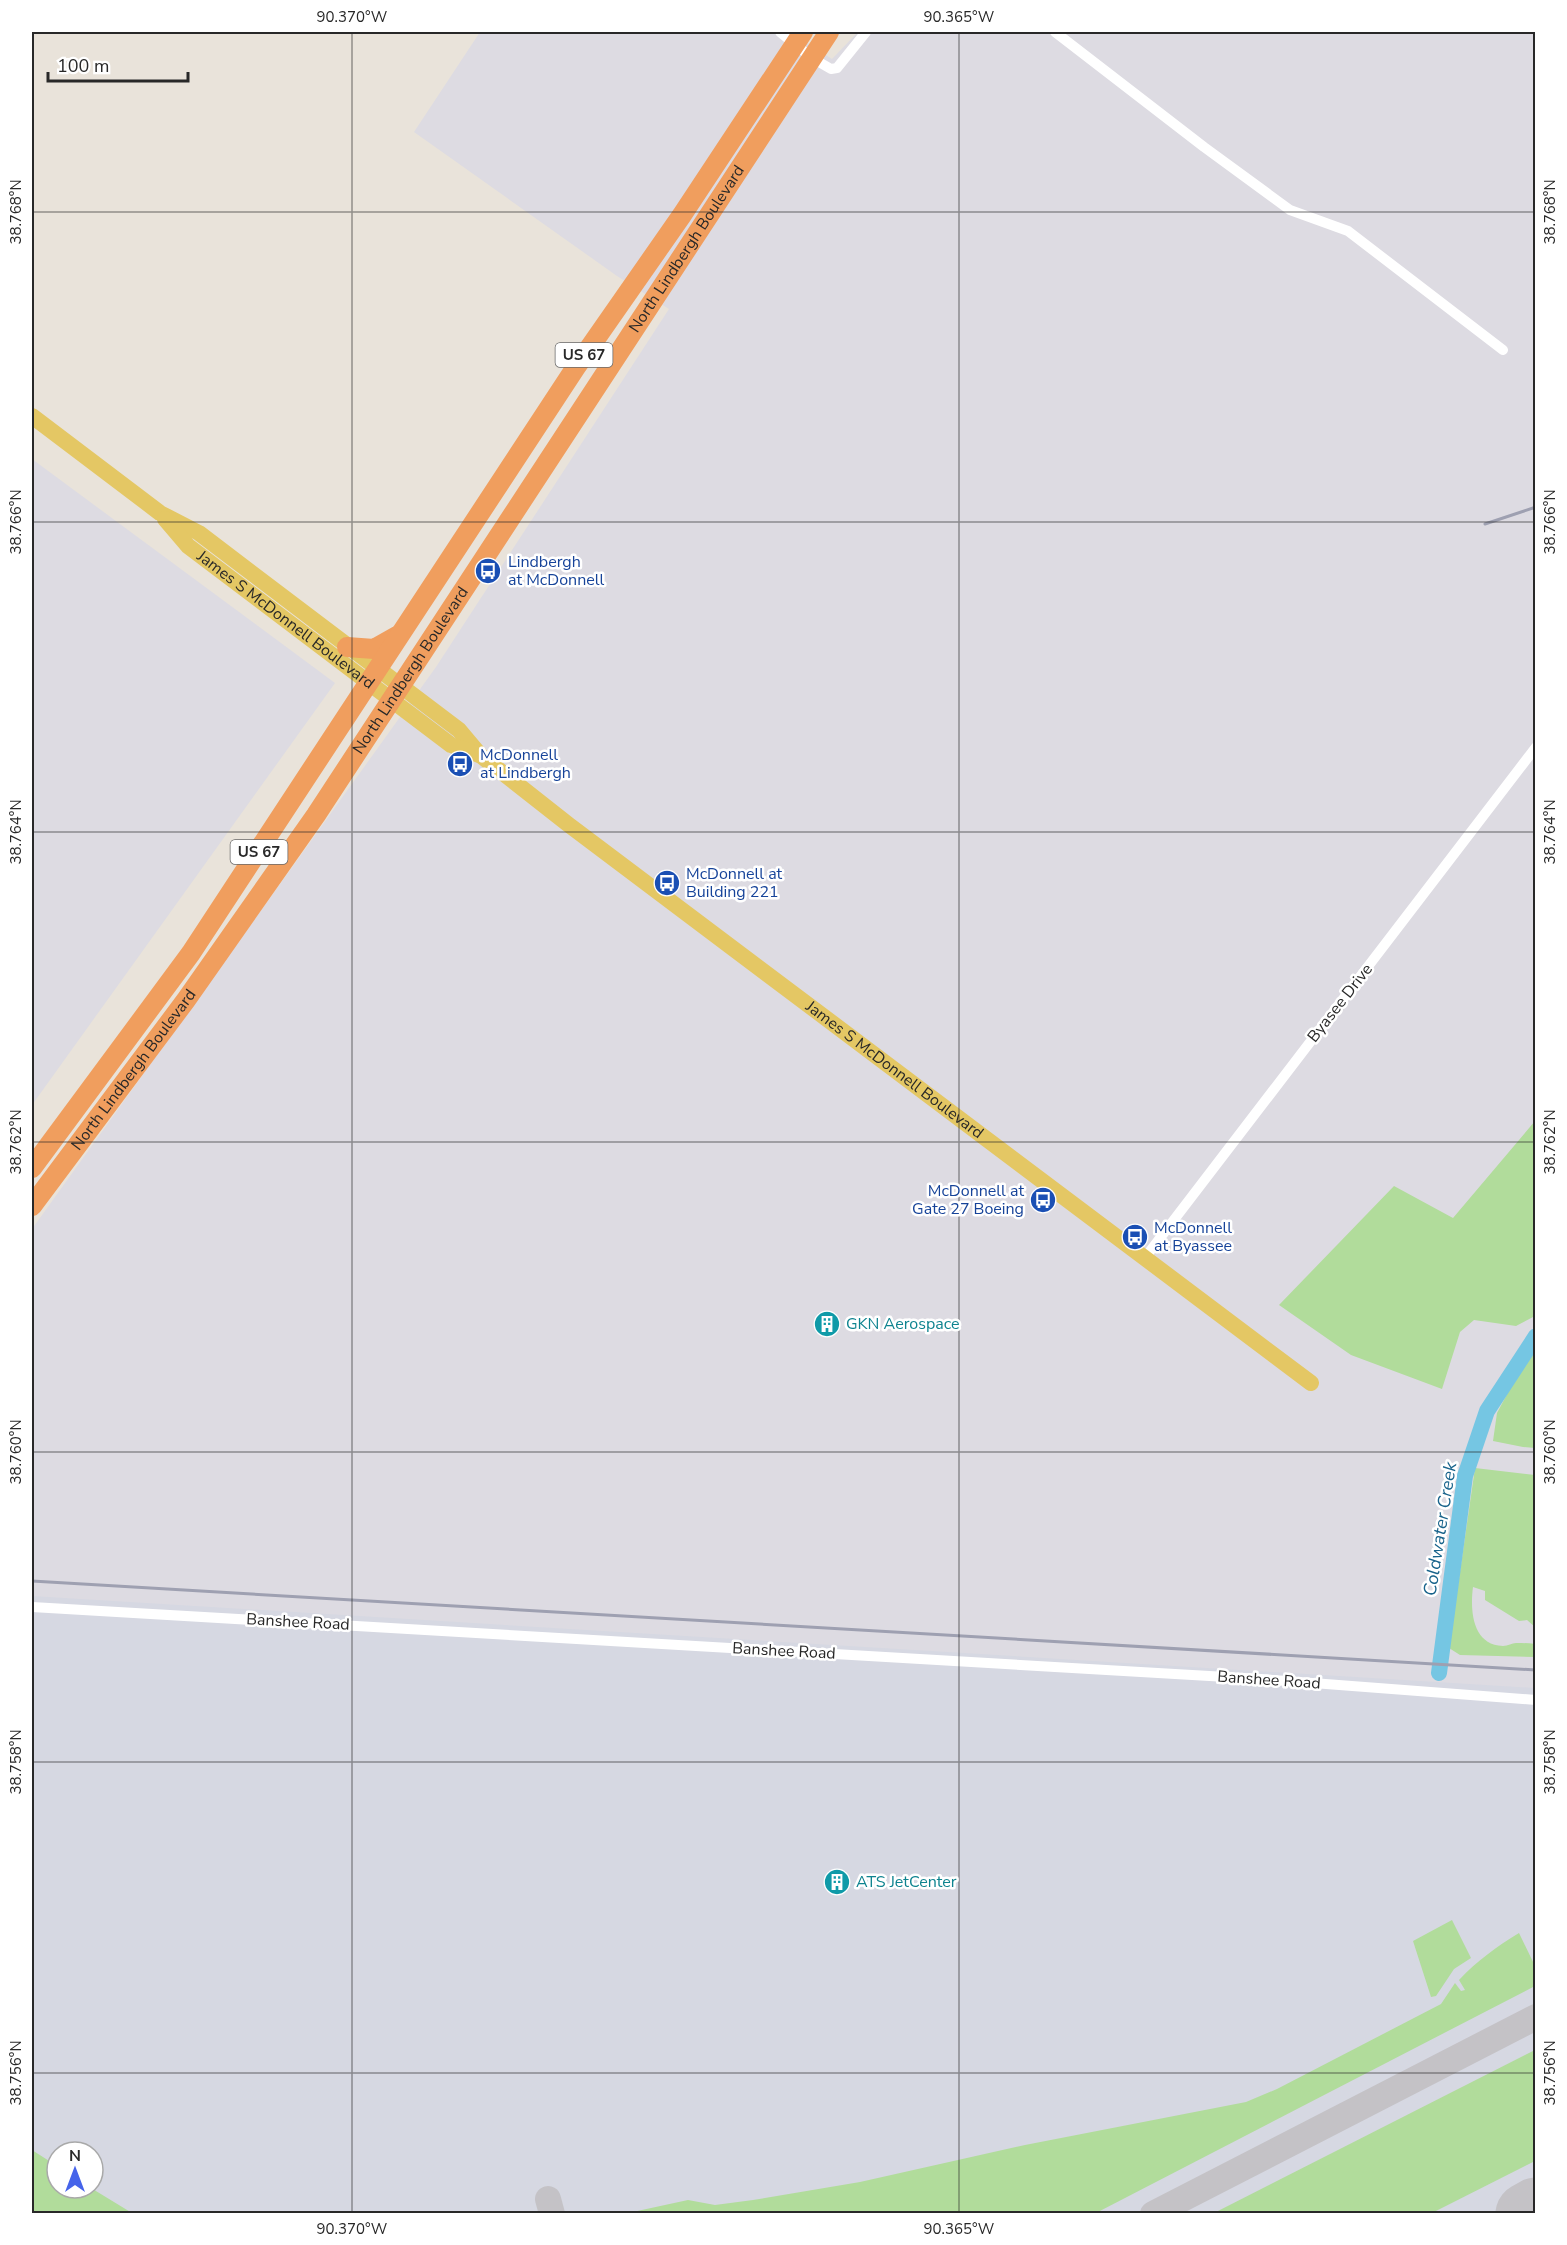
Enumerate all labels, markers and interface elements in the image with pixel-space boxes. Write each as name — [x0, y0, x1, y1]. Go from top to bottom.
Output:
text: 90.370°W — [317, 7, 388, 27]
text: 90.365°W — [924, 7, 995, 27]
scale bar — [48, 45, 188, 83]
text: 100 m — [57, 54, 109, 78]
street label: North Lindbergh Boulevard — [624, 161, 750, 337]
text: 38.768°N — [6, 179, 26, 245]
text: 38.768°N — [1540, 179, 1560, 245]
road number: US 67 — [556, 343, 612, 367]
text: 38.766°N — [6, 489, 26, 555]
text: 38.766°N — [1540, 489, 1560, 555]
street label: James S McDonnell Boulevard — [192, 545, 379, 694]
place label: Lindbergh at McDonnell — [508, 551, 604, 591]
bus stop icon: Lindbergh at McDonnell — [473, 556, 503, 586]
street label: North Lindbergh Boulevard — [348, 583, 474, 759]
place label: McDonnell at Lindbergh — [480, 744, 571, 784]
bus stop icon: McDonnell at Lindbergh — [445, 749, 475, 779]
text: 38.764°N — [6, 799, 26, 865]
text: 38.764°N — [1540, 799, 1560, 865]
road number: US 67 — [230, 840, 288, 864]
place label: McDonnell at Building 221 — [686, 863, 783, 903]
bus stop icon: McDonnell at Building 221 — [652, 868, 682, 898]
street label: Byasee Drive — [1302, 959, 1378, 1047]
street label: North Lindbergh Boulevard — [66, 985, 201, 1155]
street label: James S McDonnell Boulevard — [800, 995, 988, 1144]
text: 38.762°N — [6, 1109, 26, 1175]
text: 38.762°N — [1540, 1109, 1560, 1175]
place label: McDonnell at Gate 27 Boeing — [912, 1180, 1024, 1220]
bus stop icon: McDonnell at Gate 27 Boeing — [1028, 1185, 1058, 1215]
place label: McDonnell at Byassee — [1154, 1217, 1232, 1257]
bus stop icon: McDonnell at Byassee — [1120, 1222, 1150, 1252]
building icon: GKN Aerospace — [812, 1309, 842, 1339]
place label: GKN Aerospace — [846, 1313, 959, 1335]
text: 38.760°N — [6, 1419, 26, 1485]
text: 38.760°N — [1540, 1419, 1560, 1485]
water label: Coldwater Creek — [1418, 1459, 1463, 1598]
street label: Banshee Road — [246, 1608, 350, 1636]
street label: Banshee Road — [732, 1637, 836, 1665]
street label: Banshee Road — [1217, 1665, 1321, 1695]
text: 38.758°N — [6, 1729, 26, 1795]
text: 38.758°N — [1540, 1729, 1560, 1795]
building icon: ATS JetCenter — [822, 1867, 852, 1897]
place label: ATS JetCenter — [856, 1871, 957, 1893]
text: 38.756°N — [6, 2040, 26, 2106]
text: 38.756°N — [1540, 2040, 1560, 2106]
north arrow — [45, 2140, 105, 2200]
text: N — [69, 2145, 81, 2167]
text: 90.370°W — [317, 2219, 388, 2239]
text: 90.365°W — [924, 2219, 995, 2239]

